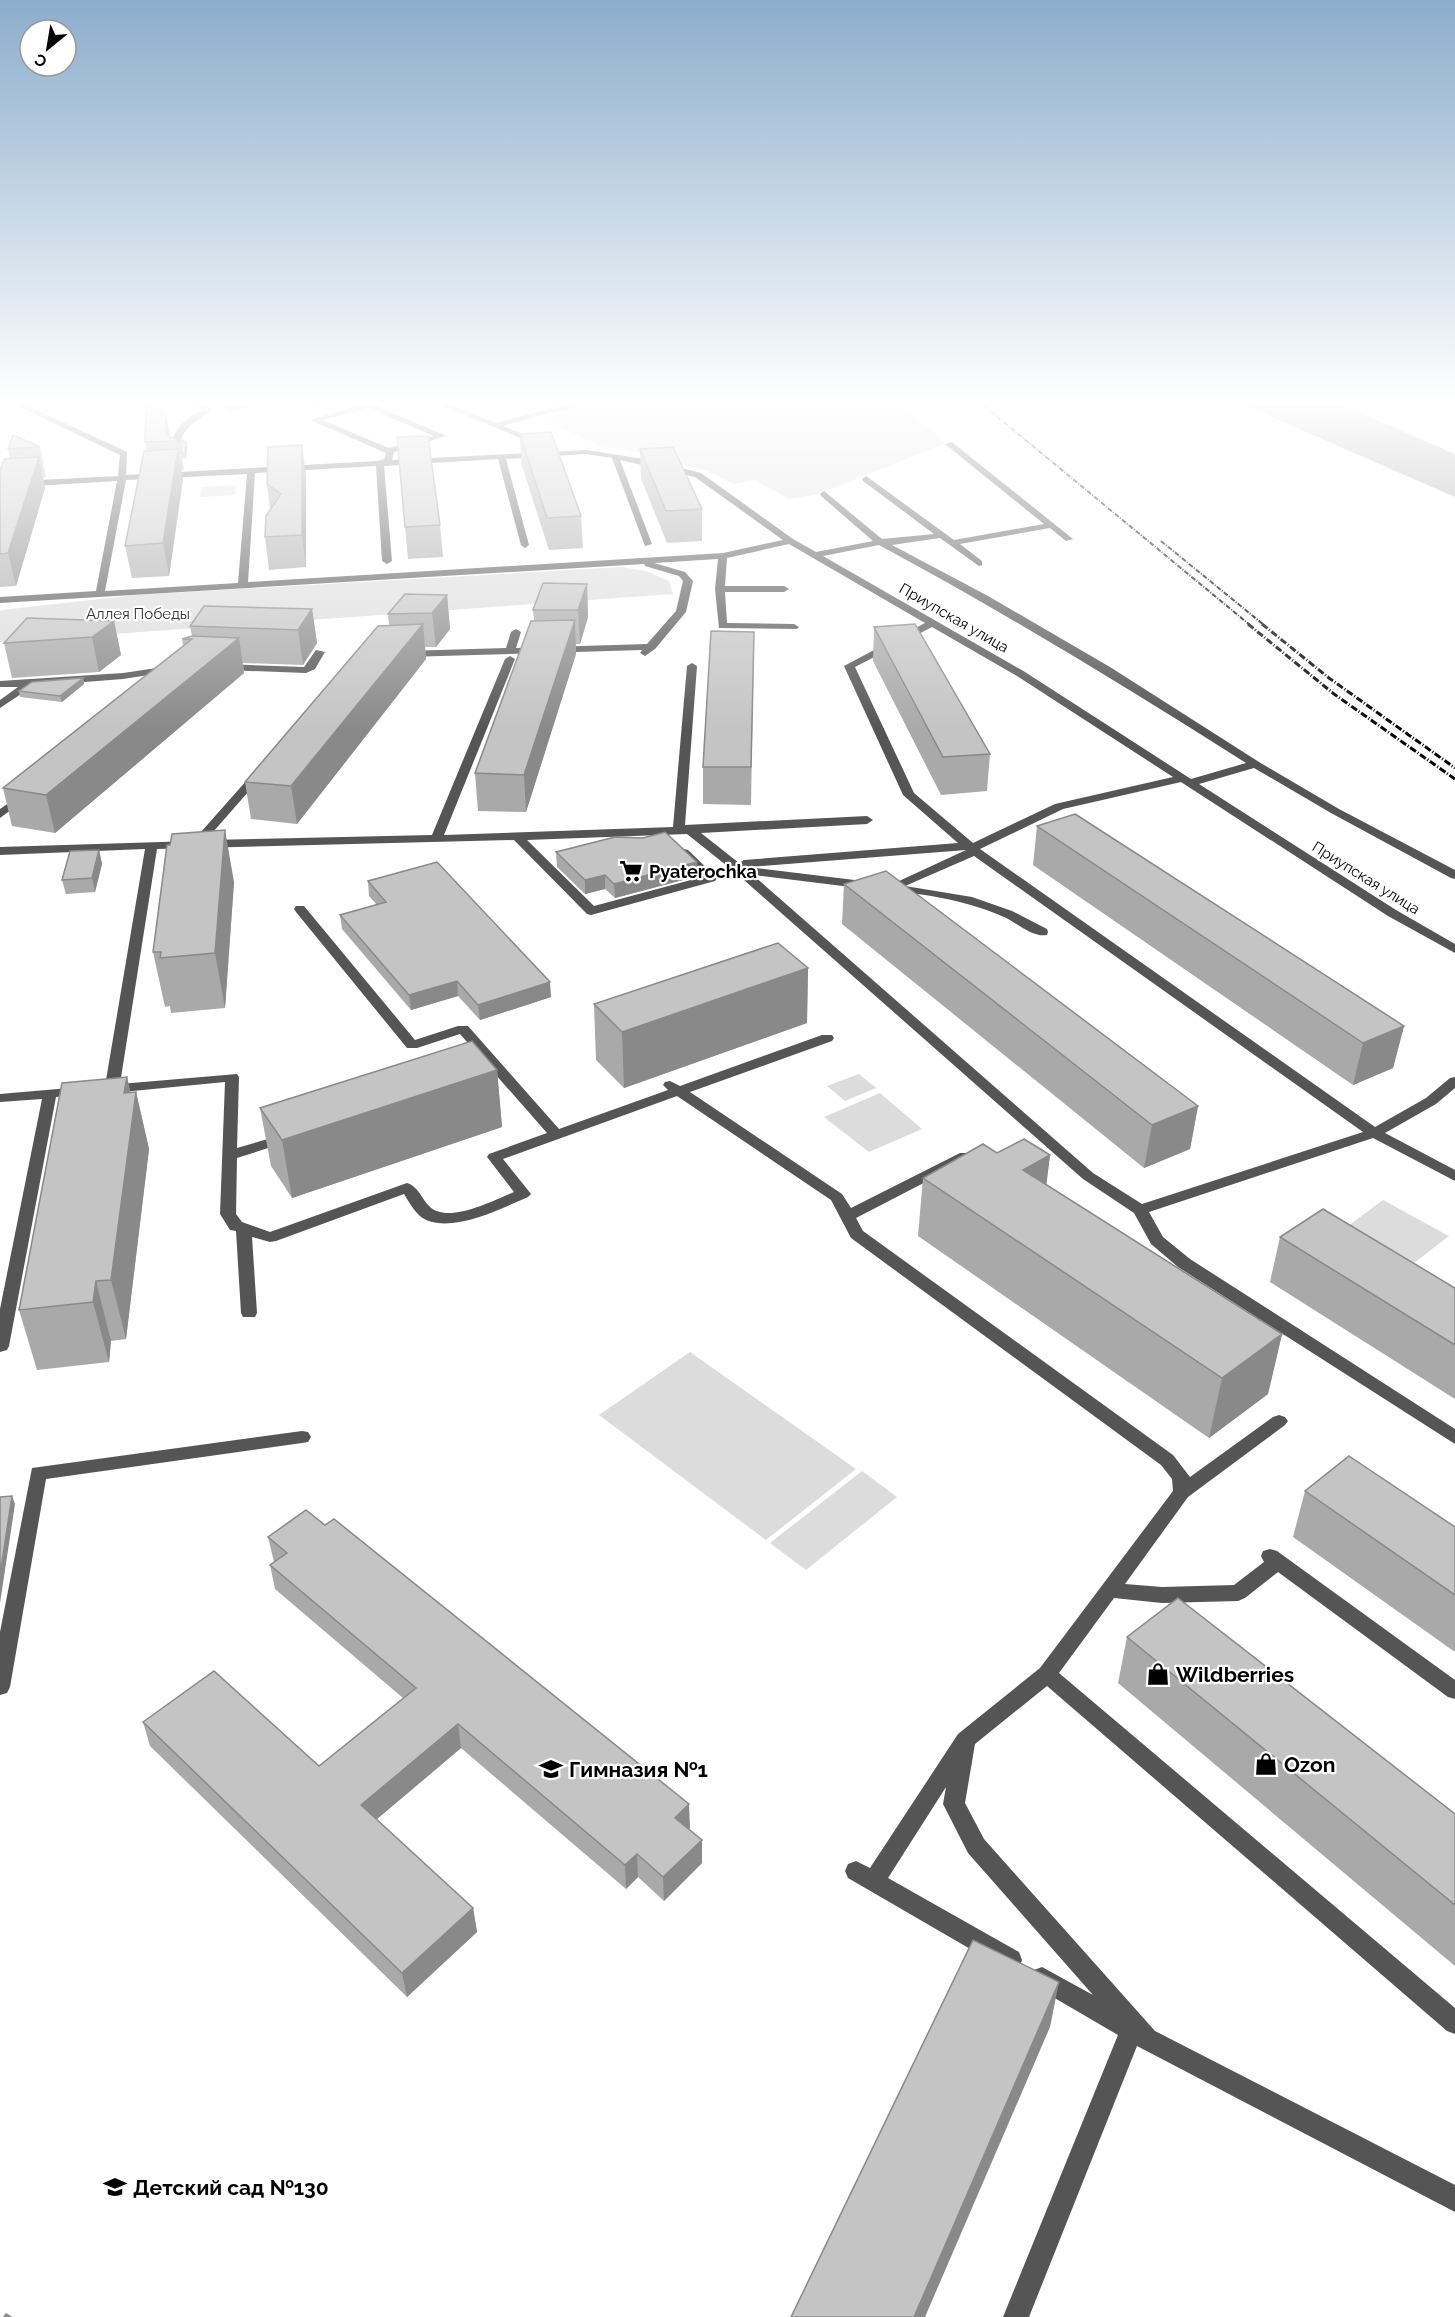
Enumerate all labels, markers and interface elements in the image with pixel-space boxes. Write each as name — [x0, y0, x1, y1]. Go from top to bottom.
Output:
north arrow — [18, 18, 78, 78]
text: С — [31, 50, 50, 72]
street label: Приупская улица — [896, 579, 1012, 657]
park label: Аллея Победы — [86, 605, 190, 623]
street label: Приупская улица — [1309, 838, 1423, 918]
supermarket icon: Pyaterochka — [618, 858, 644, 884]
place label: Pyaterochka — [649, 861, 757, 882]
shop icon: Wildberries — [1145, 1661, 1171, 1687]
place label: Wildberries — [1176, 1662, 1294, 1687]
shop icon: Ozon — [1253, 1751, 1279, 1777]
place label: Ozon — [1284, 1752, 1335, 1777]
school or university icon: Гимназия №1 — [538, 1756, 564, 1782]
place label: Гимназия №1 — [569, 1757, 708, 1782]
school or university icon: Детский сад №130 — [102, 2174, 128, 2200]
place label: Детский сад №130 — [133, 2175, 329, 2200]

